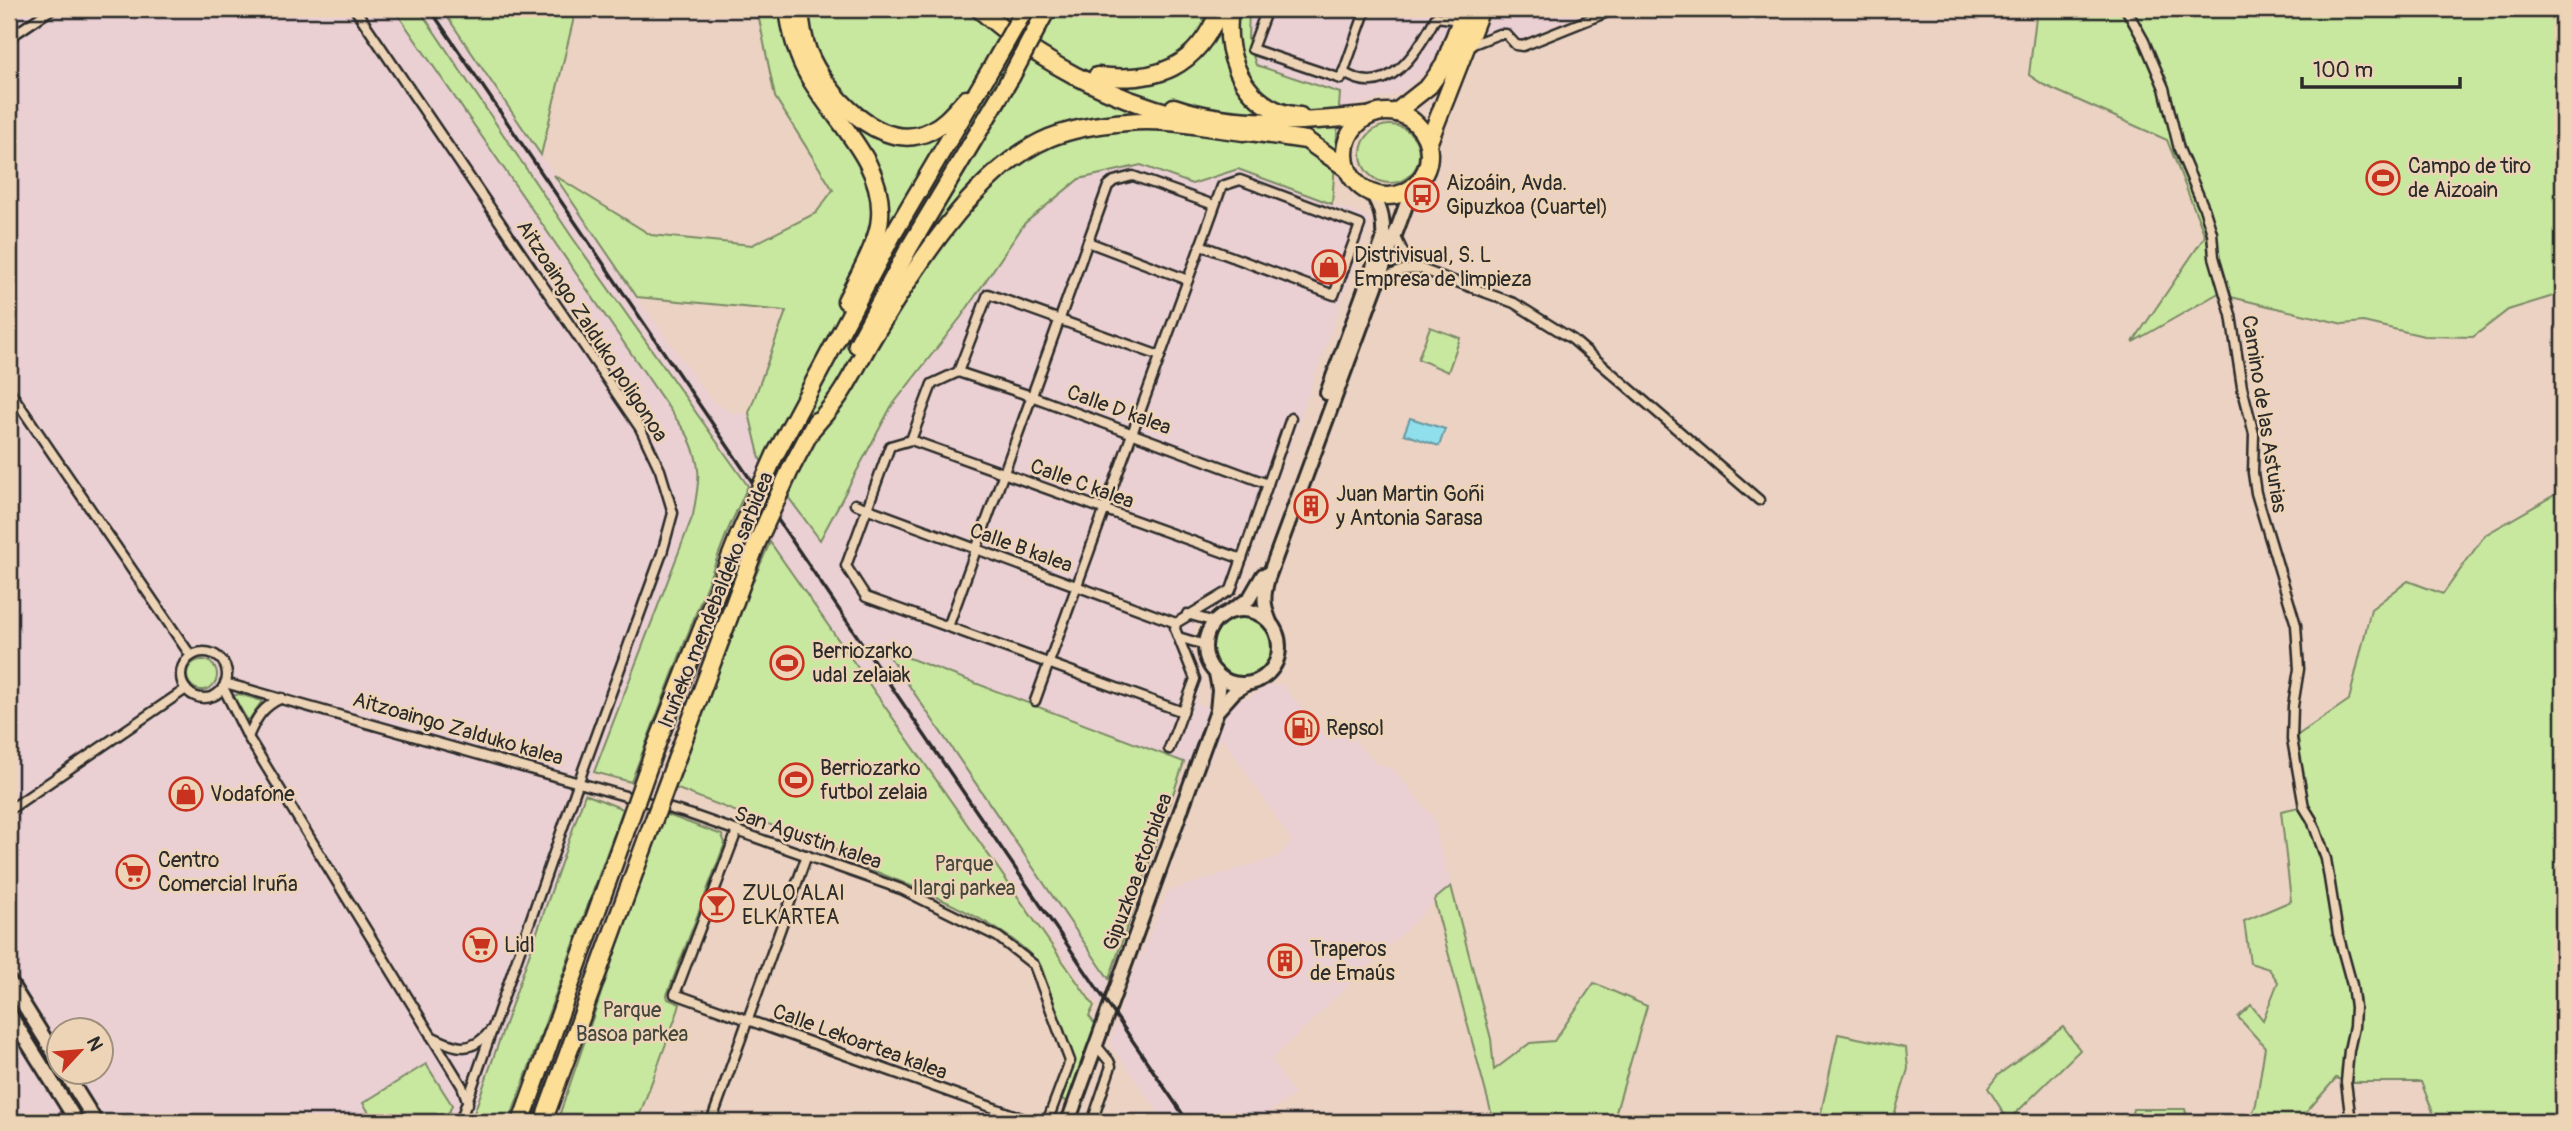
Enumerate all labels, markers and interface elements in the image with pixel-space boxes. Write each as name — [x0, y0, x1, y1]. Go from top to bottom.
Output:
scale bar — [2302, 46, 2460, 90]
text: 100 m — [2313, 57, 2373, 84]
place label: Campo de tiro de Aizoain — [2408, 153, 2531, 204]
sports icon: Campo de tiro de Aizoain — [2364, 159, 2402, 197]
place label: Aizoáin, Avda. Gipuzkoa (Cuartel) — [1446, 170, 1608, 221]
bus stop icon: Aizoáin, Avda. Gipuzkoa (Cuartel) — [1403, 176, 1441, 214]
street label: Aitzoaingo Zalduko poligonoa — [510, 215, 674, 447]
place label: Distrivisual, S. L Empresa de limpieza — [1354, 242, 1532, 293]
shop icon: Distrivisual, S. L Empresa de limpieza — [1310, 248, 1348, 286]
street label: Camino de las Asturias — [2235, 313, 2293, 515]
street label: Calle D kalea — [1063, 379, 1175, 441]
street label: Calle C kalea — [1026, 453, 1138, 515]
street label: Iruñeko mendebaldeko sarbidea — [652, 468, 780, 732]
place label: Juan Martin Goñi y Antonia Sarasa — [1335, 481, 1484, 532]
building icon: Juan Martin Goñi y Antonia Sarasa — [1292, 487, 1330, 525]
street label: Calle B kalea — [966, 517, 1076, 579]
place label: Berriozarko udal zelaiak — [812, 638, 913, 689]
sports icon: Berriozarko udal zelaiak — [768, 644, 806, 682]
street label: Aitzoaingo Zalduko kalea — [350, 686, 566, 772]
fuel station icon: Repsol — [1283, 709, 1321, 747]
place label: Repsol — [1326, 715, 1384, 742]
place label: Berriozarko futbol zelaia — [820, 755, 927, 806]
sports icon: Berriozarko futbol zelaia — [777, 761, 815, 799]
shop icon: Vodafone — [167, 775, 205, 813]
place label: Vodafone — [210, 781, 295, 808]
street label: Gipuzkoa etorbidea — [1097, 790, 1179, 954]
street label: San Agustin kalea — [731, 800, 885, 876]
place label: Centro Comercial Iruña — [158, 847, 298, 898]
park label: Parque Ilargi parkea — [912, 851, 1016, 902]
supermarket icon: Centro Comercial Iruña — [114, 853, 152, 891]
place label: ZULO ALAI ELKARTEA — [742, 880, 845, 931]
bar icon: ZULO ALAI ELKARTEA — [698, 886, 736, 924]
supermarket icon: Lidl — [461, 926, 499, 964]
place label: Lidl — [504, 932, 535, 959]
place label: Traperos de Emaús — [1310, 936, 1396, 987]
building icon: Traperos de Emaús — [1266, 942, 1304, 980]
park label: Parque Basoa parkea — [576, 997, 688, 1048]
street label: Calle Lekoartea kalea — [769, 998, 951, 1086]
north arrow — [46, 1016, 116, 1086]
text: N — [81, 1033, 108, 1055]

